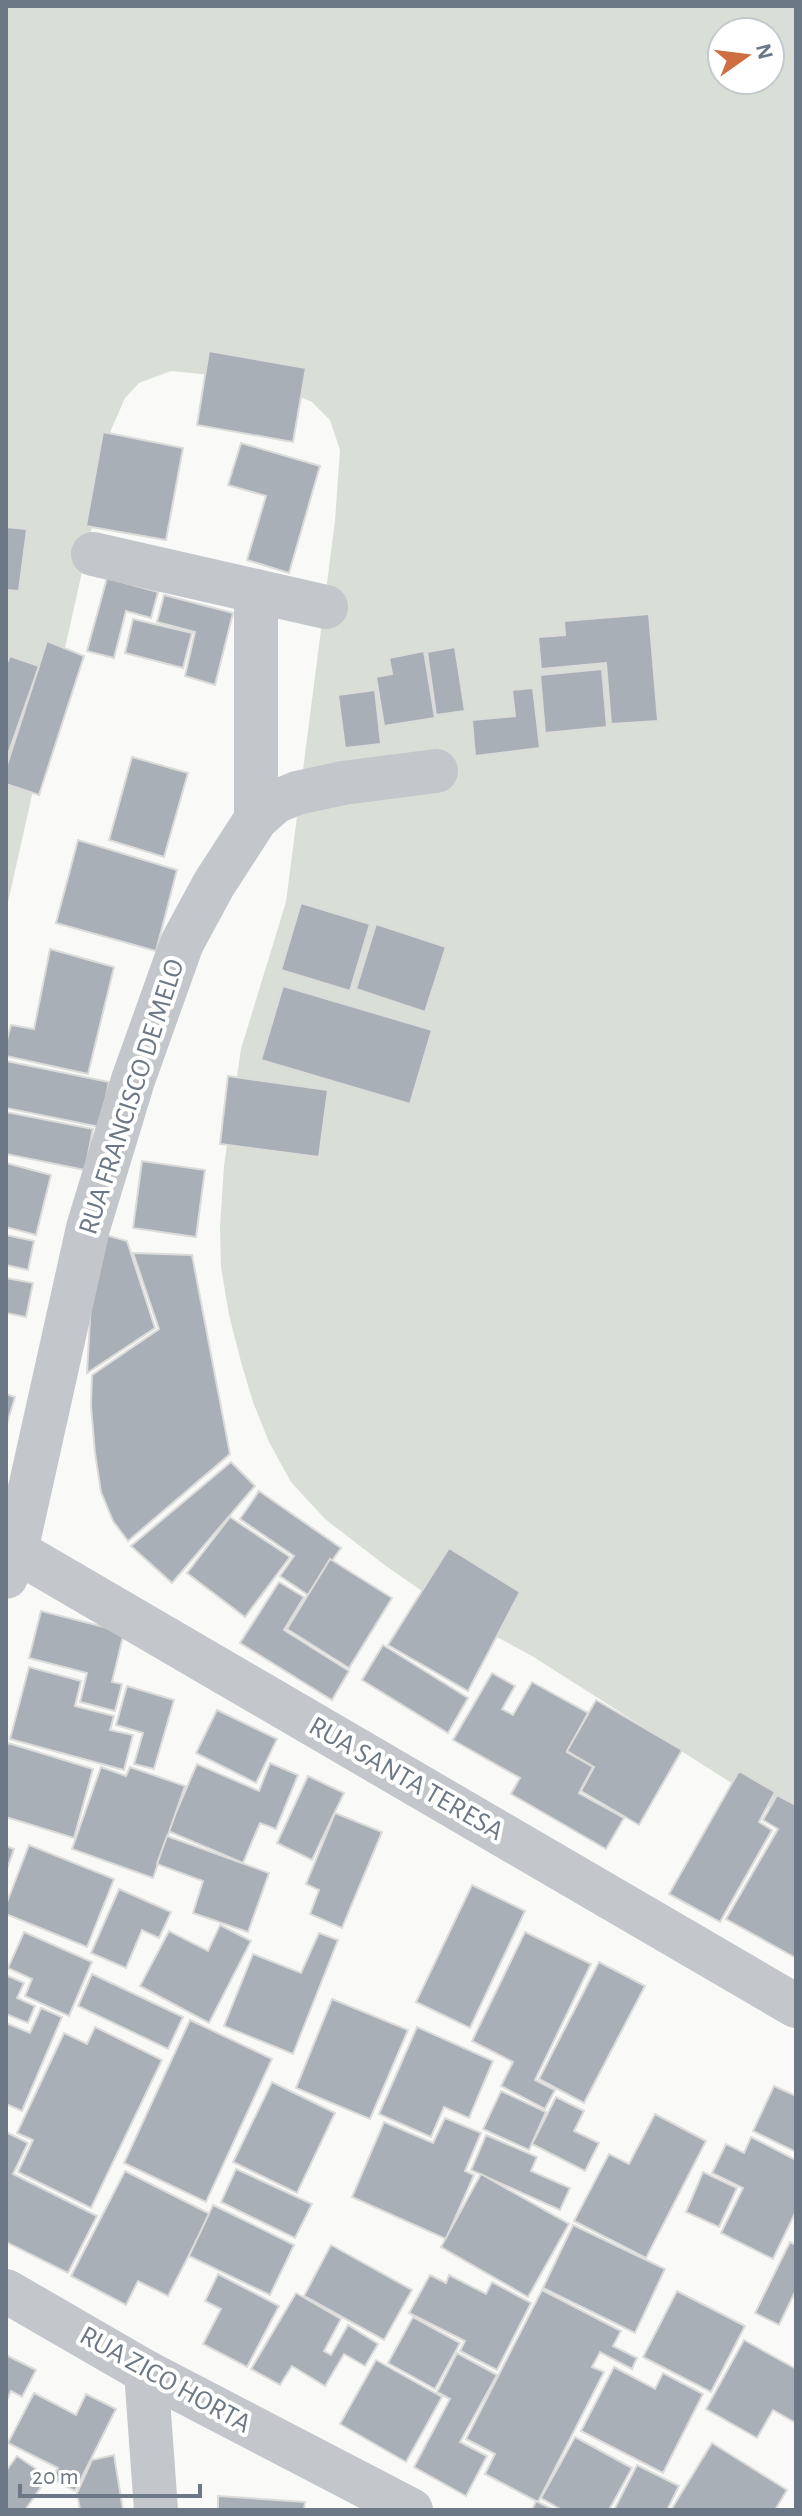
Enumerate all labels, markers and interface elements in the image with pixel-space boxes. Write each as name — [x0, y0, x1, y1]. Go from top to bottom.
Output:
north arrow — [706, 16, 786, 96]
text: N — [752, 41, 777, 61]
street label: RUA FRANCISCO DE MELO — [74, 956, 190, 1238]
street label: RUA SANTA TERESA — [304, 1712, 508, 1846]
street label: RUA ZICO HORTA — [75, 2321, 255, 2439]
scale bar — [20, 2448, 200, 2498]
text: 20 m — [32, 2465, 79, 2489]

